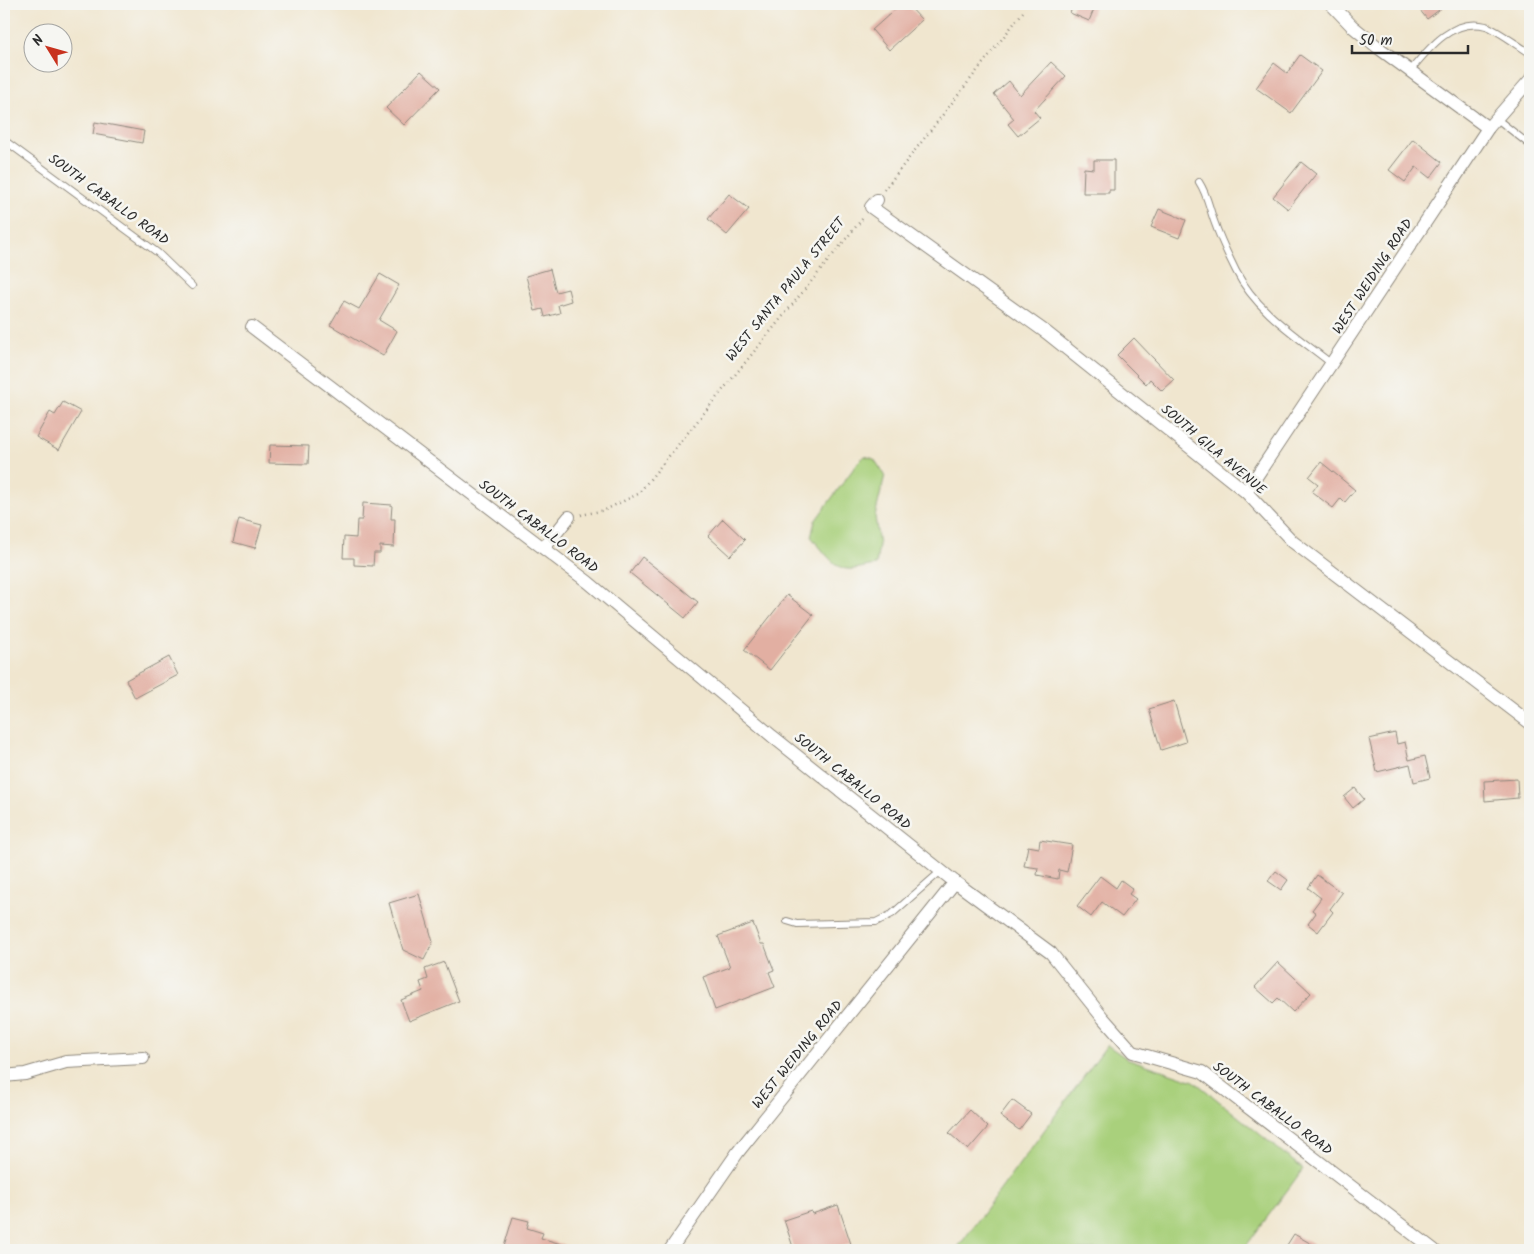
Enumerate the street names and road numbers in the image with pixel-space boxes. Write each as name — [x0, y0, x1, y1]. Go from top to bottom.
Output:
street label: SOUTH CABALLO ROAD — [43, 148, 174, 251]
street label: WEST SANTA PAULA STREET — [721, 212, 852, 366]
street label: WEST WEIDING ROAD — [1327, 214, 1419, 339]
street label: SOUTH GILA AVENUE — [1156, 399, 1271, 501]
street label: SOUTH CABALLO ROAD — [474, 474, 603, 579]
street label: SOUTH CABALLO ROAD — [789, 728, 916, 836]
street label: WEST WEIDING ROAD — [747, 995, 849, 1114]
street label: SOUTH CABALLO ROAD — [1208, 1056, 1337, 1161]

